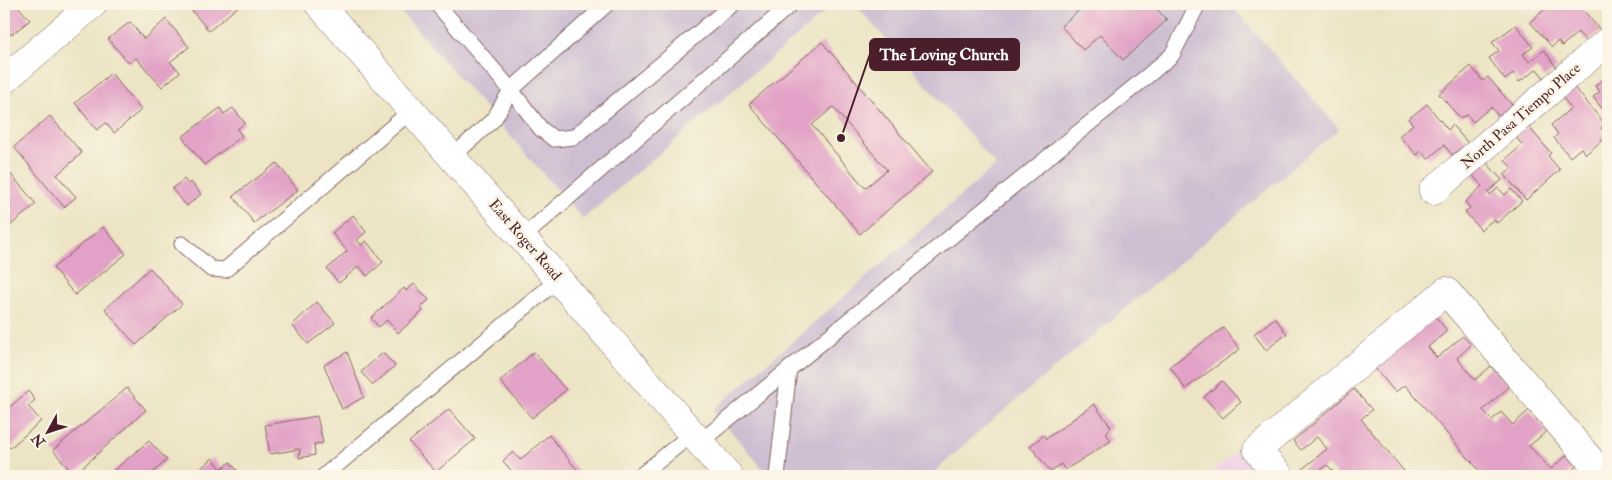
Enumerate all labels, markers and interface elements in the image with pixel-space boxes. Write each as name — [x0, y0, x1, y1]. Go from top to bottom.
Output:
callout: The Loving Church — [870, 39, 1019, 70]
text: The Loving Church — [878, 45, 1009, 66]
street label: North Pasa Tiempo Place — [1457, 59, 1585, 174]
street label: East Roger Road — [484, 195, 566, 285]
north arrow — [22, 408, 72, 458]
text: N — [28, 429, 50, 451]

